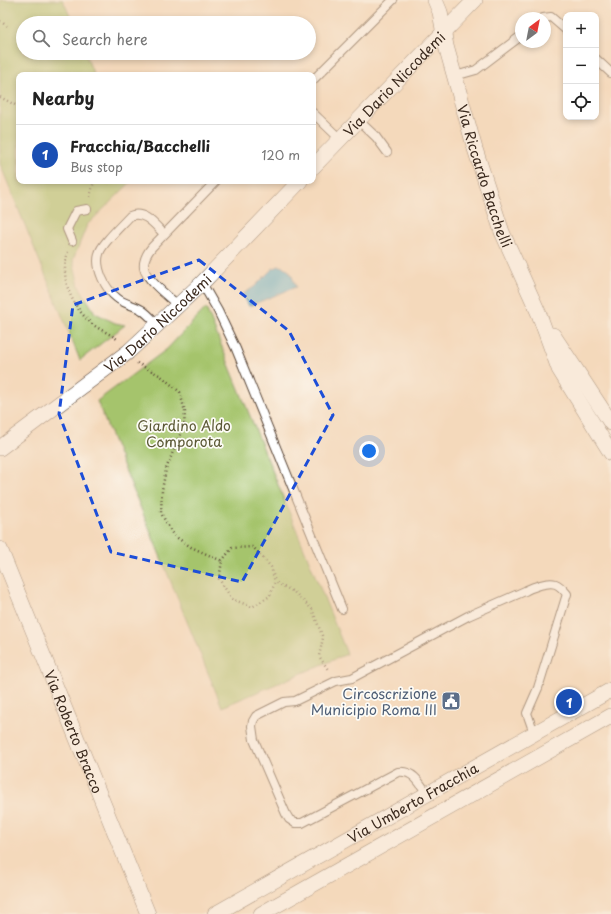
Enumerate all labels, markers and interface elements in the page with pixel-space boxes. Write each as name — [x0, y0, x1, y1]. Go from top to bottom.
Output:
north arrow — [515, 12, 551, 48]
map controls — [563, 12, 599, 120]
button: + — [563, 12, 599, 48]
search box — [16, 16, 316, 60]
icon: search — [30, 27, 52, 49]
text: Search here — [62, 27, 148, 50]
street label: Via Dario Niccodemi — [338, 27, 450, 141]
button: − — [563, 48, 599, 84]
button: locate — [563, 84, 599, 120]
text: Nearby — [32, 85, 94, 111]
street label: Via Riccardo Bacchelli — [452, 102, 518, 251]
text: Fracchia/Bacchelli — [70, 134, 210, 157]
text: 1 — [42, 145, 48, 164]
text: 120 m — [261, 145, 300, 164]
text: Bus stop — [70, 157, 123, 176]
street label: Via Dario Niccodemi — [99, 269, 216, 377]
park label: Giardino Aldo Comporota — [137, 415, 231, 452]
your location — [359, 441, 379, 461]
street label: Via Roberto Bracco — [40, 667, 109, 797]
place label: Circoscrizione Municipio Roma III — [311, 683, 437, 720]
pin: 1 — [556, 687, 582, 717]
public building icon: Circoscrizione Municipio Roma III — [440, 690, 462, 712]
street label: Via Umberto Fracchia — [343, 757, 482, 848]

